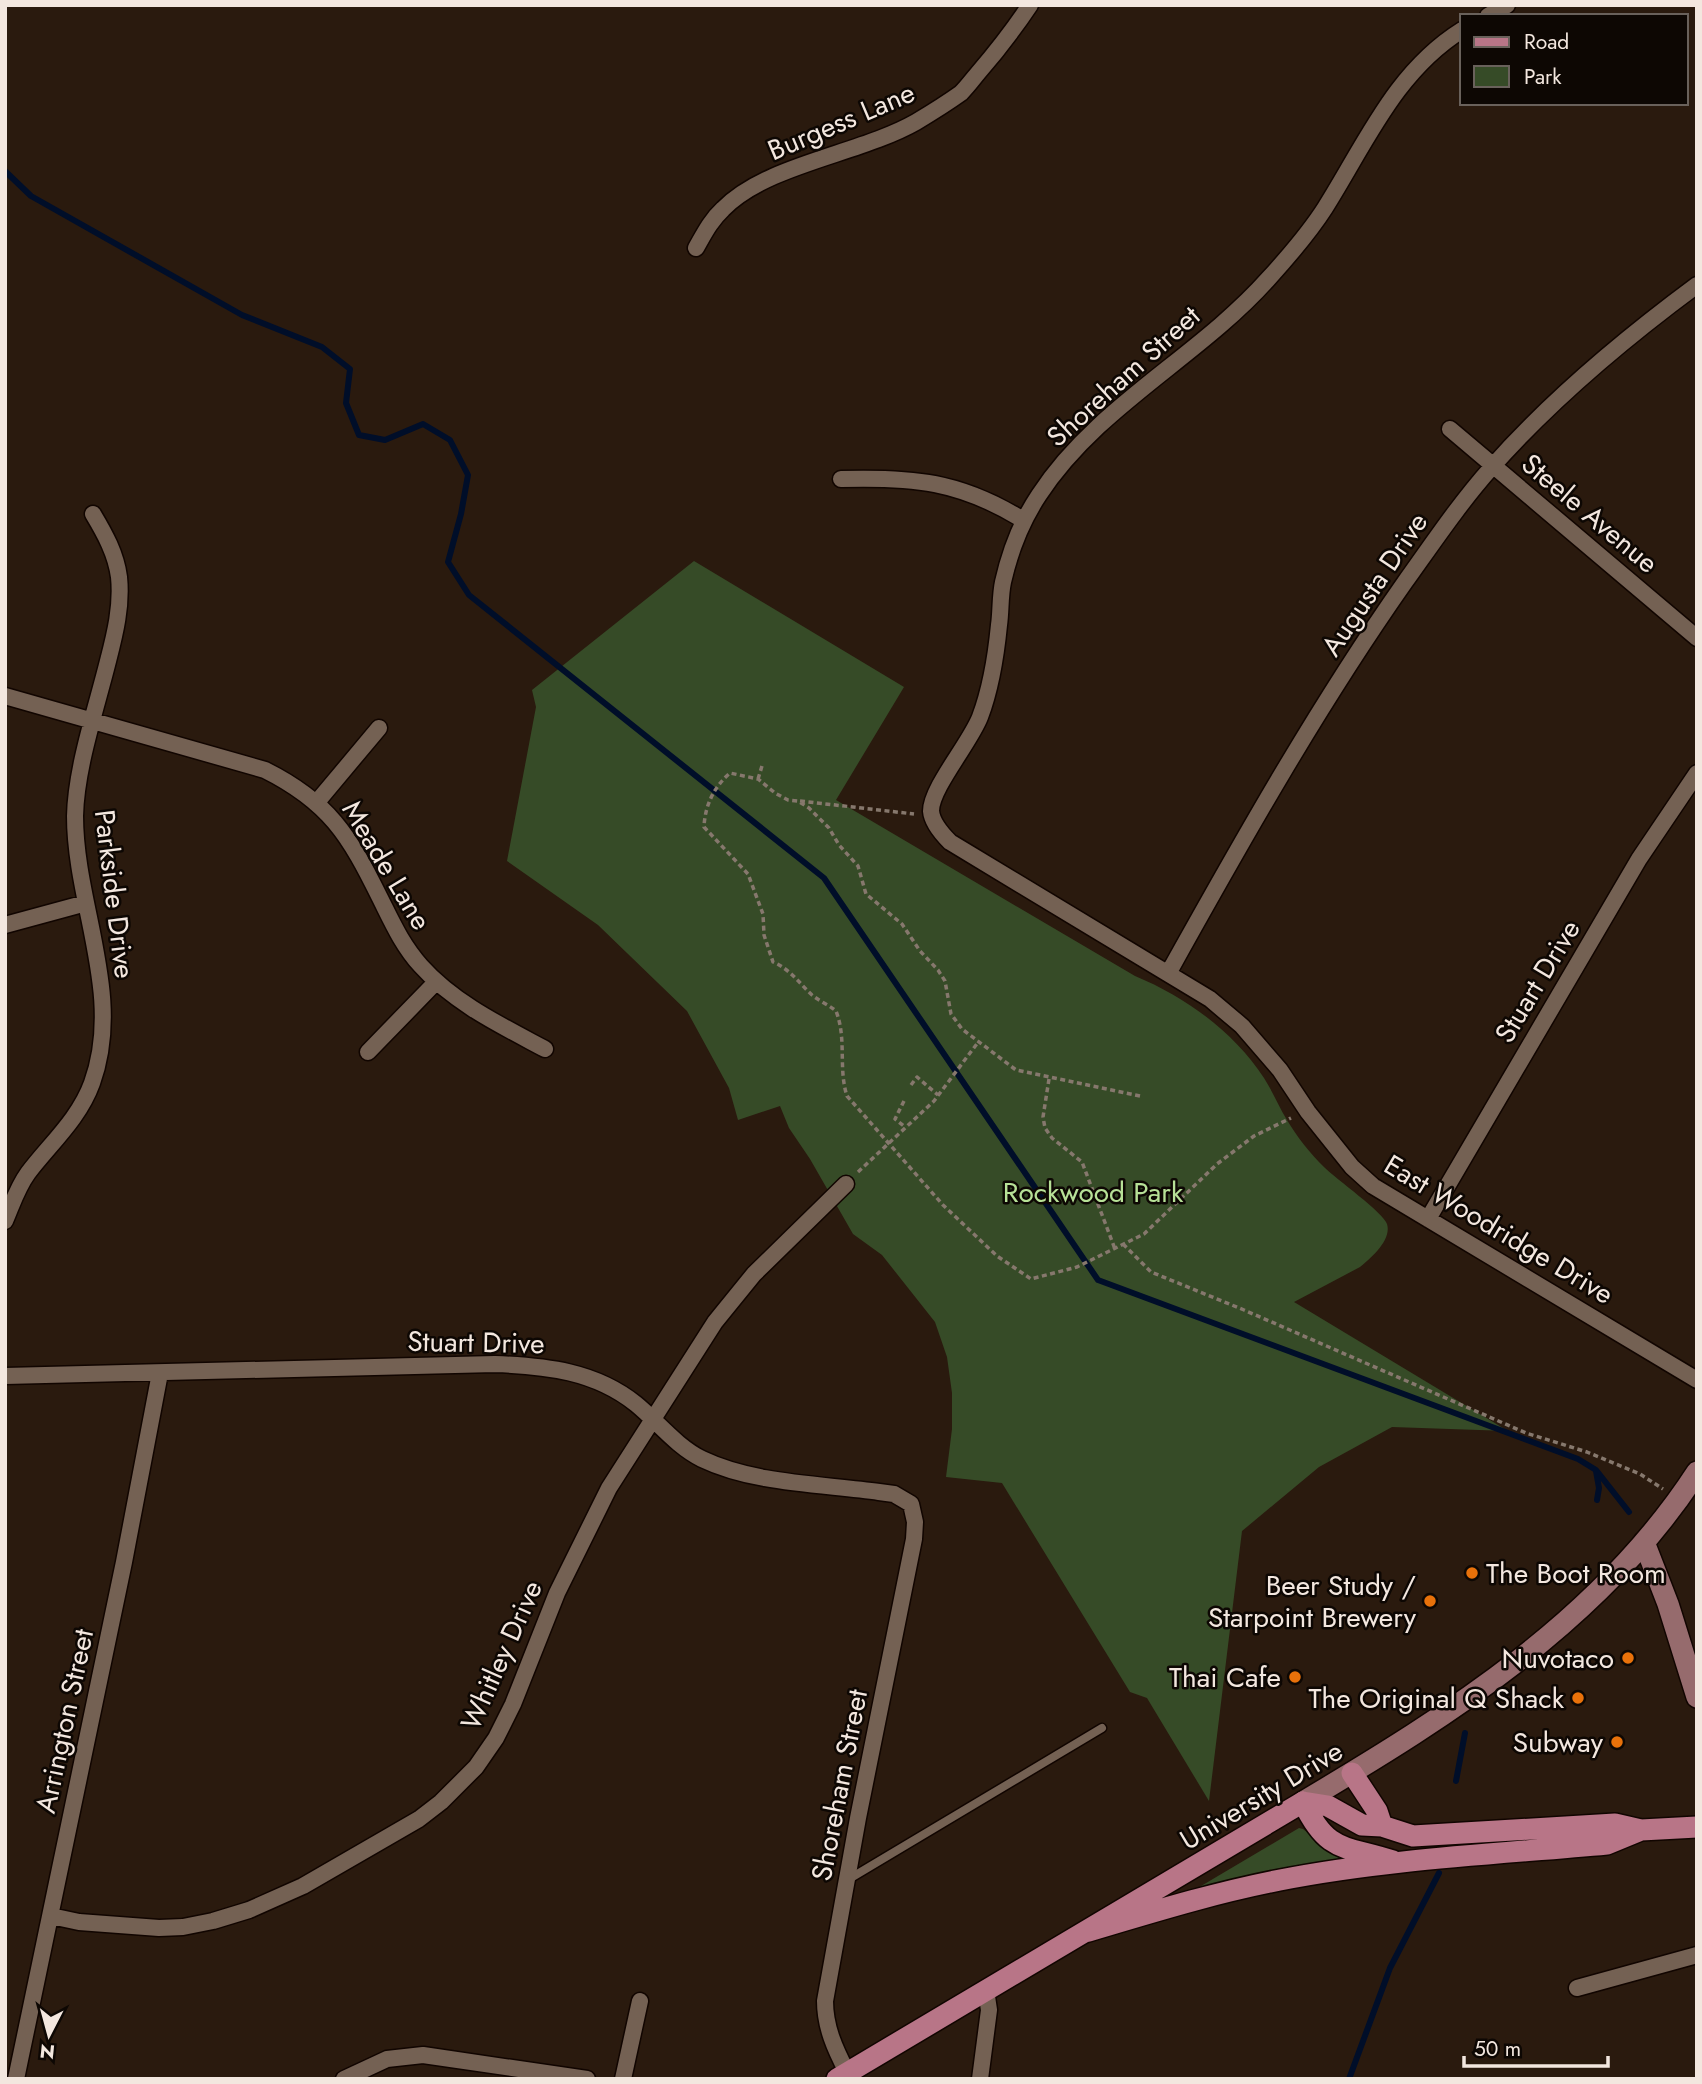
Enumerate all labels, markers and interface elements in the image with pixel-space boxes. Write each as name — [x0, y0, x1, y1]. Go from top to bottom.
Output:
legend — [1460, 14, 1688, 105]
text: Road — [1524, 27, 1569, 57]
text: Park — [1524, 62, 1562, 92]
street label: Burgess Lane — [761, 72, 921, 171]
street label: Shoreham Street — [1037, 296, 1209, 457]
street label: Steele Avenue — [1512, 444, 1667, 583]
street label: Augusta Drive — [1311, 504, 1438, 664]
street label: Meade Lane — [332, 793, 441, 938]
street label: Parkside Drive — [84, 807, 145, 981]
street label: Stuart Drive — [1485, 912, 1590, 1051]
street label: East Woodridge Drive — [1376, 1145, 1621, 1314]
park label: Rockwood Park — [1003, 1172, 1184, 1213]
street label: Stuart Drive — [407, 1321, 545, 1364]
place label: The Boot Room — [1486, 1553, 1666, 1594]
place label: Beer Study / Starpoint Brewery — [1208, 1565, 1417, 1638]
marker: The Boot Room — [1464, 1565, 1480, 1581]
street label: Whitley Drive — [450, 1574, 553, 1737]
marker: Beer Study / Starpoint Brewery — [1422, 1593, 1438, 1609]
street label: Arrington Street — [25, 1625, 104, 1817]
place label: Nuvotaco — [1502, 1638, 1614, 1679]
marker: Nuvotaco — [1620, 1650, 1636, 1666]
place label: Thai Cafe — [1169, 1657, 1281, 1698]
marker: Thai Cafe — [1287, 1669, 1303, 1685]
place label: The Original Q Shack — [1308, 1678, 1565, 1719]
street label: Shoreham Street — [801, 1686, 878, 1884]
marker: The Original Q Shack — [1570, 1690, 1586, 1706]
place label: Subway — [1513, 1722, 1604, 1763]
street label: University Drive — [1172, 1731, 1351, 1860]
marker: Subway — [1609, 1734, 1625, 1750]
north arrow — [14, 2000, 84, 2070]
scale bar — [1464, 2024, 1608, 2068]
text: 50 m — [1474, 2034, 1521, 2064]
text: N — [38, 2037, 56, 2066]

